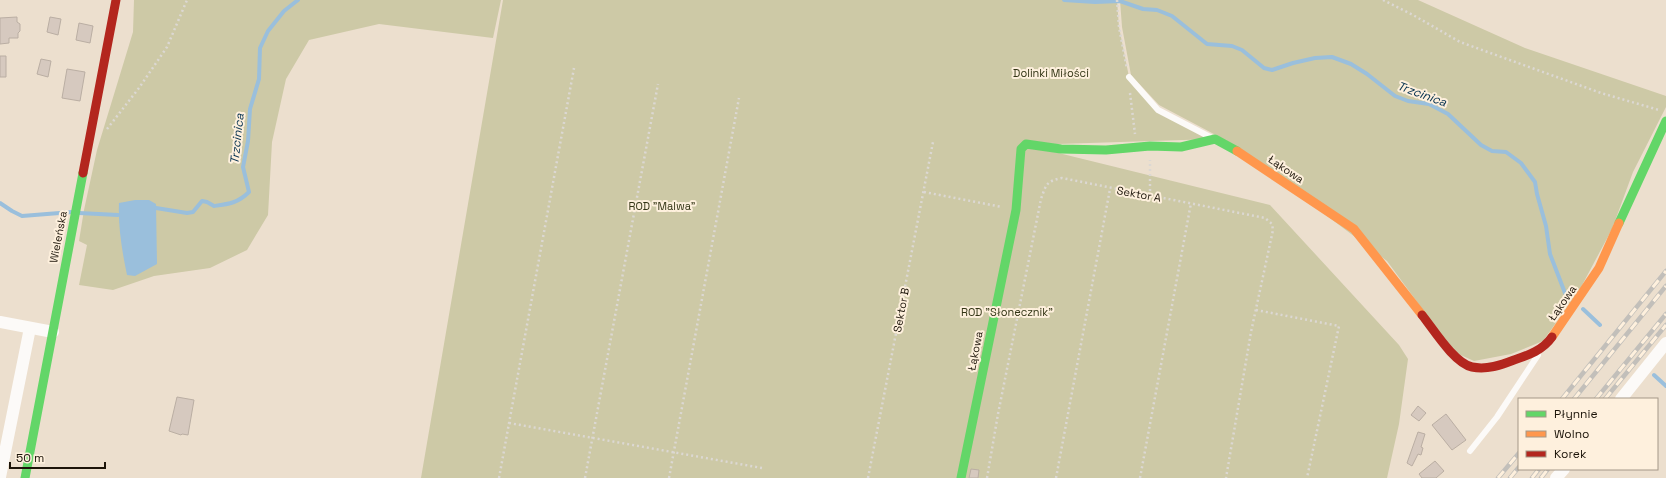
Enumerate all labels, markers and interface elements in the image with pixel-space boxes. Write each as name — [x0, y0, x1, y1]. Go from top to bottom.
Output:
park label: Dolinki Miłości — [1013, 66, 1089, 80]
water label: Trzcinica — [1395, 78, 1449, 110]
water label: Trzcinica — [226, 113, 248, 165]
street label: Łąkowa — [1265, 152, 1307, 186]
street label: Sektor A — [1116, 183, 1162, 205]
park label: ROD "Malwa" — [629, 199, 696, 213]
street label: Wieleńska — [46, 209, 70, 264]
street label: Łąkowa — [1545, 282, 1580, 324]
street label: Sektor B — [890, 287, 912, 333]
park label: ROD "Słonecznik" — [961, 305, 1053, 319]
street label: Łąkowa — [964, 329, 986, 372]
legend — [1518, 398, 1658, 470]
text: Płynnie — [1554, 406, 1598, 422]
text: Wolno — [1554, 426, 1589, 442]
scale bar — [10, 444, 105, 470]
text: Korek — [1554, 446, 1587, 462]
text: 50 m — [16, 450, 44, 466]

